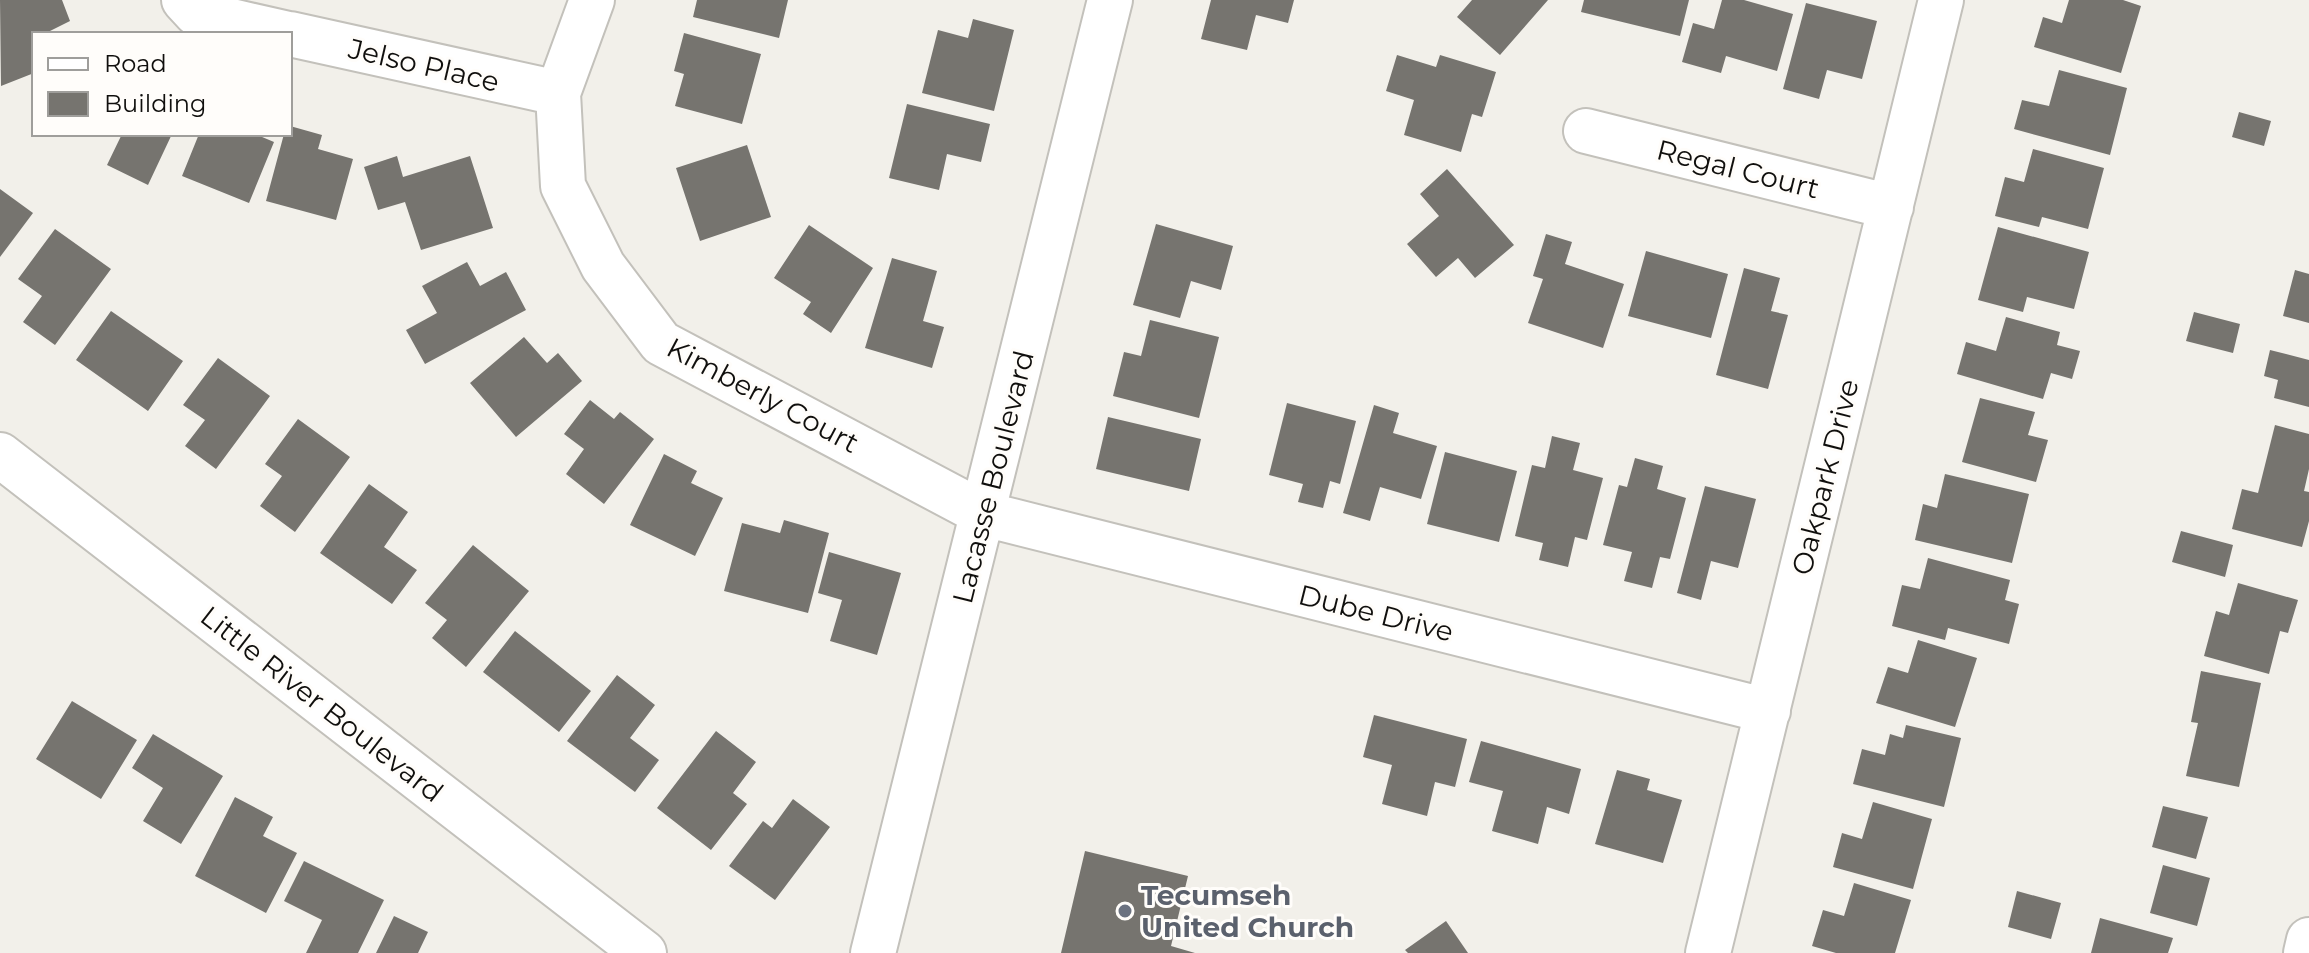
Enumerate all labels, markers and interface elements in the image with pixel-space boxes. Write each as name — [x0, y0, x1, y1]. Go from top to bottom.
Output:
street label: Jelso Place — [344, 31, 503, 99]
legend — [32, 32, 292, 136]
text: Road — [104, 49, 167, 78]
text: Building — [104, 89, 207, 118]
street label: Regal Court — [1653, 132, 1823, 206]
street label: Kimberly Court — [661, 330, 865, 460]
street label: Lacasse Boulevard — [945, 347, 1041, 607]
street label: Oakpark Drive — [1784, 376, 1866, 578]
street label: Dube Drive — [1295, 577, 1457, 649]
street label: Little River Boulevard — [194, 599, 450, 809]
place label: Tecumseh United Church — [1141, 878, 1354, 944]
marker: Tecumseh United Church — [1116, 902, 1134, 920]

